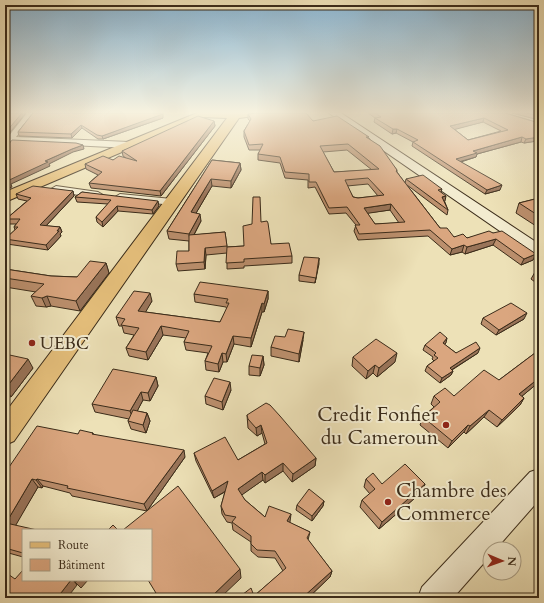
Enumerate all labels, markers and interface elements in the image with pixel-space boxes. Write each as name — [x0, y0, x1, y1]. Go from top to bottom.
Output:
place label: UEBC — [40, 332, 89, 355]
marker: UEBC — [27, 338, 37, 348]
place label: Credit Fonfier du Cameroun — [317, 401, 439, 451]
marker: Credit Fonfier du Cameroun — [441, 420, 451, 430]
place label: Chambre des Commerce — [396, 477, 507, 527]
marker: Chambre des Commerce — [383, 497, 393, 507]
legend — [22, 529, 152, 581]
text: Route — [58, 537, 89, 553]
north arrow — [482, 541, 522, 581]
text: N — [504, 556, 519, 567]
text: Bâtiment — [58, 557, 105, 573]

